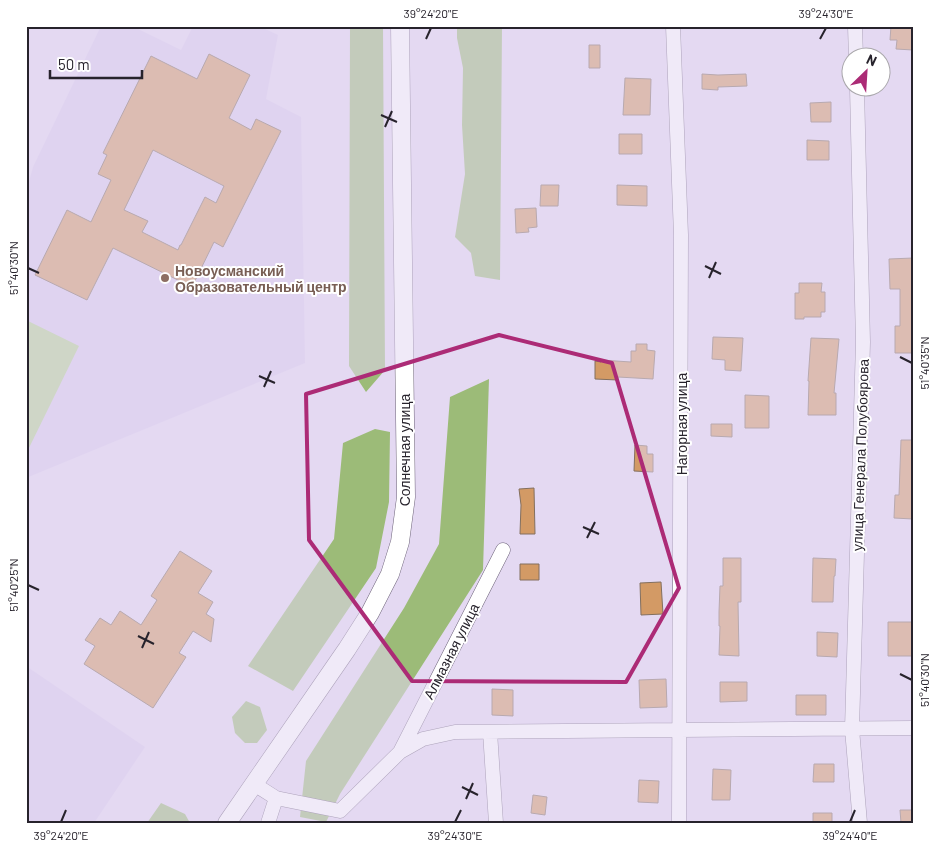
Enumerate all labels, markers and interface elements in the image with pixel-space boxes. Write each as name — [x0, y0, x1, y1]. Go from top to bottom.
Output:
text: 39°24'20"E — [403, 6, 459, 20]
text: 39°24'30"E — [799, 6, 853, 20]
scale bar — [50, 48, 142, 80]
north arrow — [842, 48, 892, 98]
text: N — [864, 50, 880, 69]
text: 50 m — [58, 55, 90, 73]
text: 51°40'30"N — [6, 241, 20, 295]
place label: Новоусманский Образовательный центр — [175, 262, 347, 295]
marker: Новоусманский Образовательный центр — [159, 272, 171, 284]
text: 51°40'35"N — [917, 336, 931, 390]
street label: улица Генерала Полубоярова — [848, 358, 872, 551]
street label: Нагорная улица — [673, 372, 690, 475]
street label: Солнечная улица — [396, 394, 413, 506]
text: 51°40'25"N — [6, 558, 20, 612]
street label: Алмазная улица — [419, 600, 483, 702]
text: 51°40'30"N — [917, 653, 931, 707]
text: 39°24'20"E — [33, 828, 89, 842]
text: 39°24'30"E — [428, 828, 482, 842]
text: 39°24'40"E — [822, 828, 878, 842]

